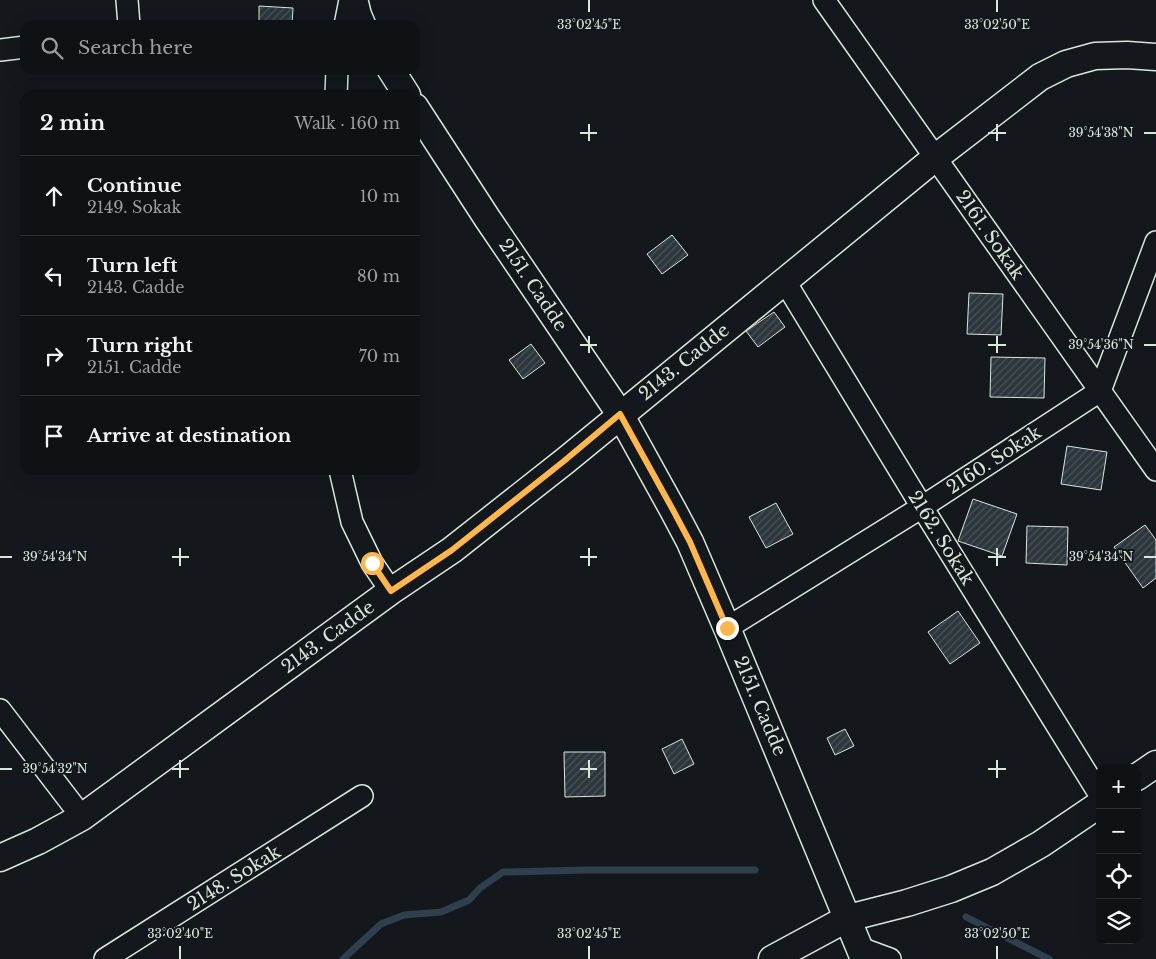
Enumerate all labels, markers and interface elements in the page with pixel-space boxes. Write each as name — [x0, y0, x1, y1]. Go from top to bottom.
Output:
text: 33°02'45"E — [557, 17, 621, 32]
text: 33°02'50"E — [964, 17, 1030, 32]
search box — [20, 20, 420, 75]
icon: search — [38, 34, 66, 62]
text: Search here — [78, 36, 193, 59]
text: 2 min — [40, 110, 105, 136]
text: Walk · 160 m — [295, 113, 400, 133]
text: 39°54'38"N — [1068, 125, 1134, 140]
text: Continue — [87, 174, 182, 197]
icon: ahead — [40, 182, 68, 210]
text: 10 m — [360, 186, 400, 206]
street label: 2161. Sokak — [951, 186, 1029, 284]
text: 2149. Sokak — [87, 197, 181, 217]
street label: 2151. Cadde — [494, 235, 572, 335]
text: Turn left — [87, 254, 178, 277]
icon: left — [40, 262, 68, 290]
text: 80 m — [357, 266, 400, 286]
text: 2143. Cadde — [87, 277, 185, 297]
street label: 2143. Cadde — [634, 319, 734, 405]
text: Turn right — [87, 334, 193, 357]
text: 39°54'36"N — [1068, 337, 1134, 352]
icon: right — [40, 342, 68, 370]
text: 70 m — [359, 346, 400, 366]
text: 2151. Cadde — [87, 357, 182, 377]
street label: 2160. Sokak — [942, 421, 1046, 499]
icon: arrive — [40, 422, 68, 450]
text: Arrive at destination — [87, 424, 291, 447]
street label: 2162. Sokak — [903, 487, 979, 589]
text: 39°54'34"N — [23, 549, 87, 564]
text: 39°54'34"N — [1069, 549, 1133, 564]
route start — [361, 552, 384, 575]
street label: 2143. Cadde — [277, 596, 379, 678]
route end — [716, 617, 739, 640]
street label: 2151. Cadde — [729, 653, 791, 759]
text: 39°54'32"N — [22, 761, 88, 776]
map controls — [1096, 764, 1141, 944]
button: + — [1096, 764, 1141, 809]
button: − — [1096, 809, 1141, 854]
street label: 2148. Sokak — [183, 841, 285, 915]
button: locate — [1096, 854, 1141, 899]
button: layers — [1096, 899, 1141, 944]
text: 33°02'40"E — [147, 926, 213, 941]
text: 33°02'45"E — [557, 926, 621, 941]
text: 33°02'50"E — [964, 926, 1030, 941]

